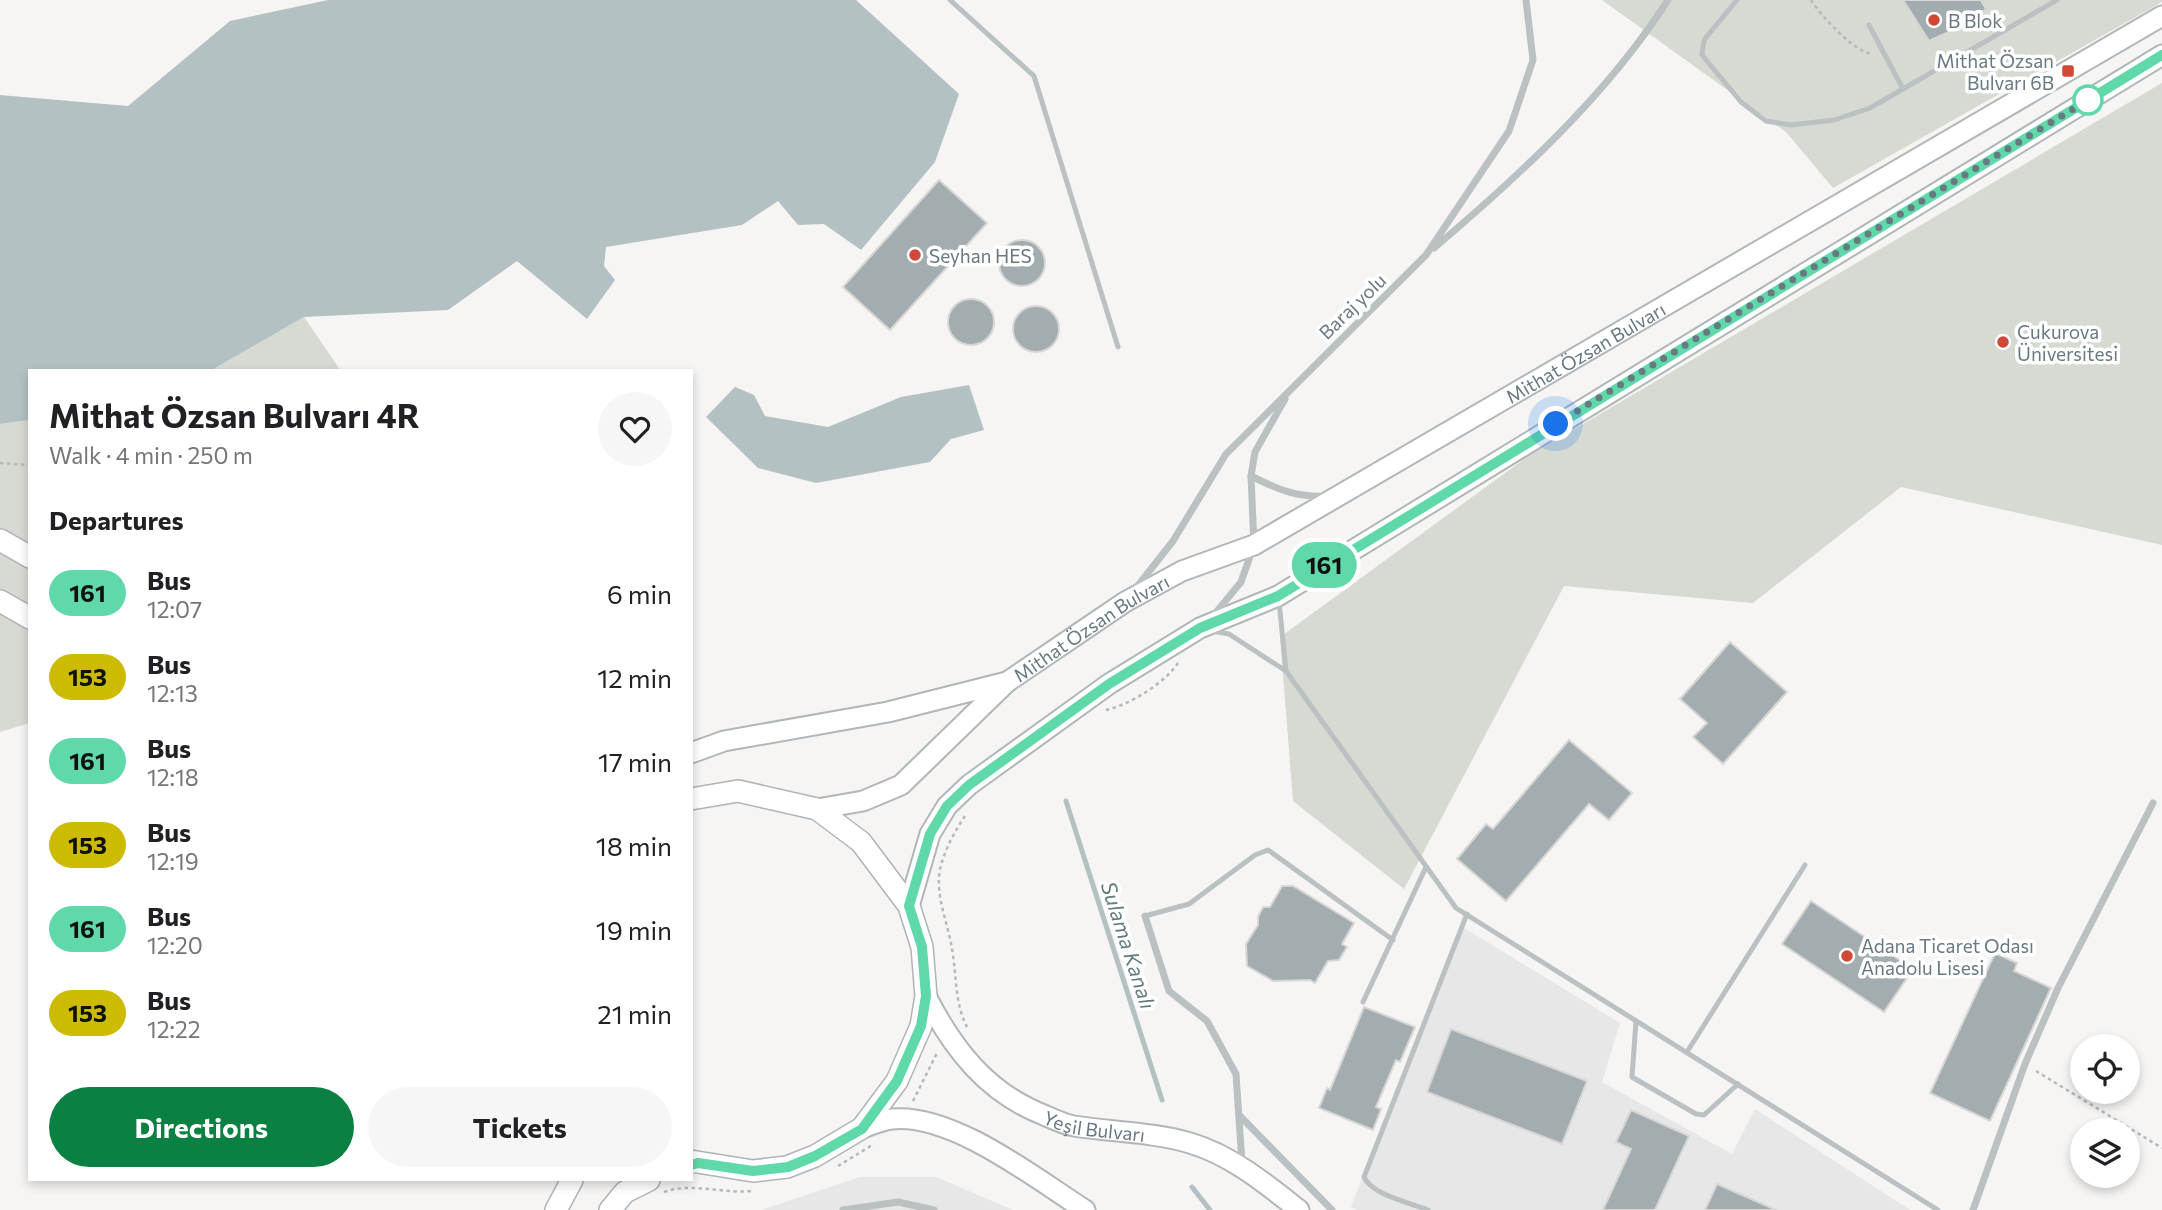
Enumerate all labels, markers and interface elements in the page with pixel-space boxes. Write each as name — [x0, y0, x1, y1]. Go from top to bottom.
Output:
place label: B Blok — [1948, 9, 2003, 32]
marker: B Blok — [1926, 12, 1942, 28]
place label: Mithat Özsan Bulvarı 6B — [1936, 49, 2054, 94]
marker: Mithat Özsan Bulvarı 6B — [2060, 63, 2076, 79]
unlabelled marker — [2073, 85, 2103, 115]
place label: Seyhan HES — [929, 244, 1032, 267]
marker: Seyhan HES — [907, 247, 923, 263]
street label: Baraj yolu — [1314, 268, 1390, 344]
street label: Mithat Özsan Bulvarı — [1501, 297, 1669, 408]
place label: Çukurova Üniversitesi — [2017, 320, 2118, 365]
marker: Çukurova Üniversitesi — [1995, 334, 2011, 350]
button: heart — [598, 392, 672, 466]
text: Mithat Özsan Bulvarı 4R — [49, 394, 420, 435]
your location — [1538, 406, 1573, 441]
text: Walk · 4 min · 250 m — [49, 441, 253, 469]
text: Departures — [49, 504, 184, 535]
line badge: 161 — [1284, 542, 1364, 588]
text: 161 — [1306, 550, 1342, 579]
text: Bus — [147, 564, 191, 595]
street label: Mithat Özsan Bulvarı — [1009, 569, 1173, 686]
text: 161 — [69, 578, 106, 607]
text: 6 min — [607, 578, 672, 609]
text: 12:07 — [147, 595, 202, 623]
text: Bus — [147, 648, 191, 679]
text: 153 — [68, 662, 107, 691]
text: 12 min — [597, 662, 672, 693]
text: 12:13 — [147, 679, 198, 707]
text: Bus — [147, 732, 191, 763]
text: 161 — [69, 746, 106, 775]
text: 17 min — [598, 746, 672, 777]
text: 12:18 — [147, 763, 199, 791]
text: Bus — [147, 816, 191, 847]
text: 153 — [68, 830, 107, 859]
text: 18 min — [596, 830, 672, 861]
text: 12:19 — [147, 847, 199, 875]
water label: Sulama Kanalı — [1097, 878, 1161, 1012]
text: Bus — [147, 900, 191, 931]
text: 161 — [69, 914, 106, 943]
text: 19 min — [596, 914, 672, 945]
text: 12:20 — [147, 931, 203, 959]
place label: Adana Ticaret Odası Anadolu Lisesi — [1861, 934, 2034, 979]
marker: Adana Ticaret Odası Anadolu Lisesi — [1839, 948, 1855, 964]
text: Bus — [147, 984, 191, 1015]
text: 153 — [68, 998, 107, 1027]
text: 21 min — [597, 998, 672, 1029]
text: 12:22 — [147, 1015, 201, 1043]
map controls — [2070, 1034, 2140, 1188]
button: locate — [2070, 1034, 2140, 1104]
button: Directions — [49, 1087, 354, 1167]
button: Tickets — [368, 1087, 672, 1167]
street label: Yeşil Bulvarı — [1040, 1105, 1146, 1146]
button: layers — [2070, 1118, 2140, 1188]

